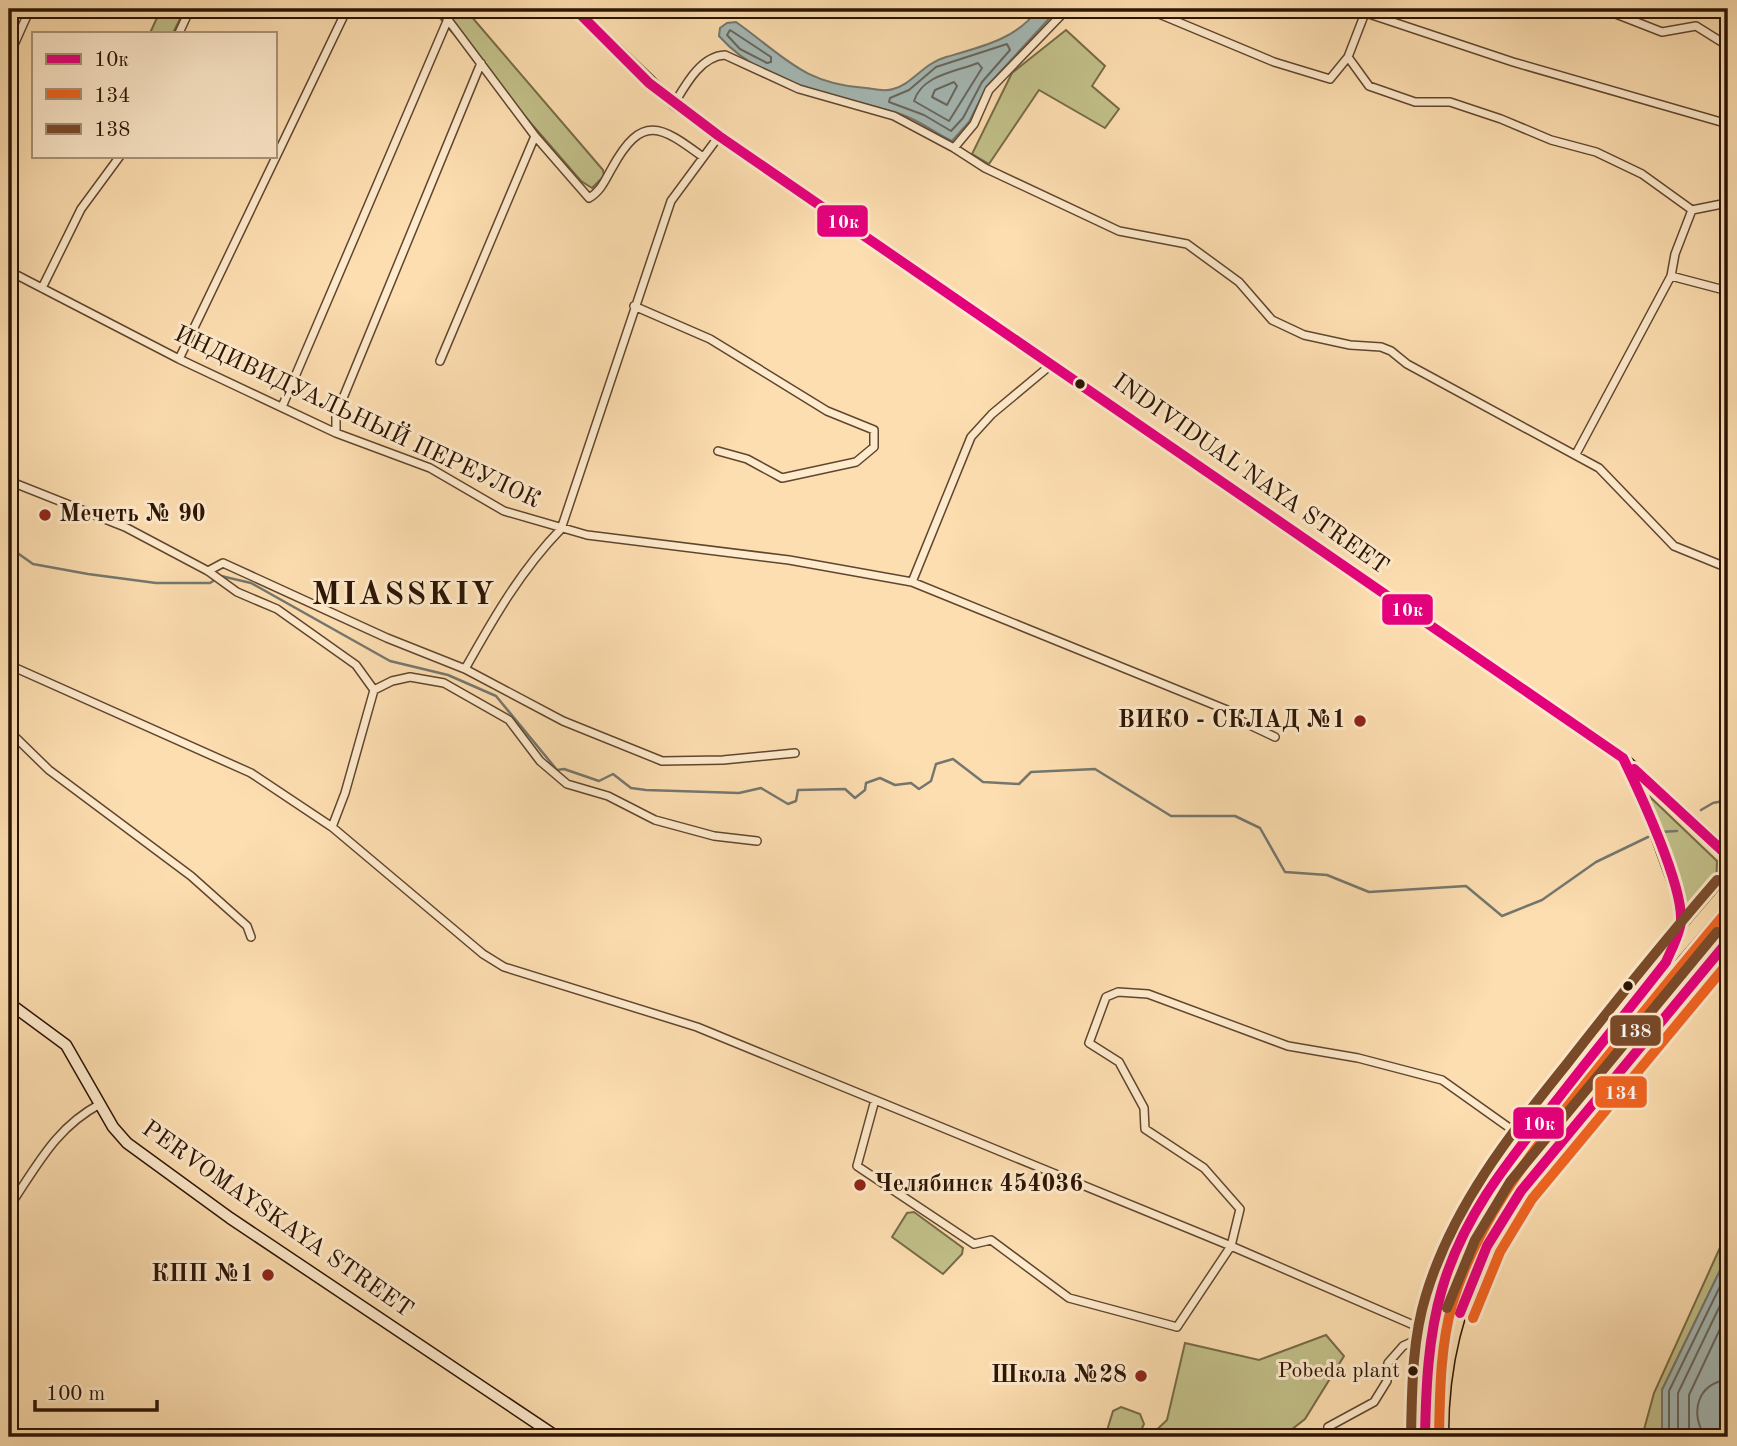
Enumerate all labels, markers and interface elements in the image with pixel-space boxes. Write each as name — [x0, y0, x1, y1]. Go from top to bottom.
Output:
legend — [32, 32, 276, 158]
text: 10к — [94, 50, 129, 71]
text: 134 — [94, 86, 131, 107]
text: 138 — [94, 120, 131, 141]
line badge: 10к — [816, 204, 869, 238]
text: 10к — [827, 214, 859, 233]
street label: ИНДИВИДУАЛЬНЫЙ ПЕРЕУЛОК — [170, 318, 546, 514]
street label: INDIVIDUAL'NAYA STREET — [1108, 370, 1392, 580]
unlabelled marker — [1073, 377, 1087, 391]
place label: Мечеть № 90 — [59, 503, 206, 527]
marker: Мечеть № 90 — [37, 507, 53, 523]
district label: MIASSKIY — [312, 580, 496, 612]
line badge: 10к — [1381, 593, 1434, 626]
text: 10к — [1391, 602, 1423, 621]
place label: ВИКО - СКЛАД №1 — [1118, 709, 1346, 733]
marker: ВИКО - СКЛАД №1 — [1352, 713, 1368, 729]
unlabelled marker — [1621, 979, 1635, 993]
line badge: 138 — [1609, 1014, 1662, 1047]
text: 138 — [1618, 1023, 1652, 1042]
line badge: 134 — [1594, 1075, 1648, 1109]
text: 134 — [1604, 1085, 1638, 1104]
line badge: 10к — [1512, 1106, 1565, 1140]
text: 10к — [1523, 1116, 1555, 1135]
street label: PERVOMAYSKAYA STREET — [137, 1117, 417, 1323]
place label: Челябинск 454036 — [874, 1172, 1083, 1197]
marker: Челябинск 454036 — [852, 1177, 868, 1193]
place label: КПП №1 — [151, 1263, 254, 1287]
marker: КПП №1 — [260, 1267, 276, 1283]
place label: Pobeda plant — [1278, 1360, 1400, 1382]
place label: Школа №28 — [991, 1364, 1127, 1388]
marker: Pobeda plant — [1406, 1364, 1420, 1378]
marker: Школа №28 — [1133, 1368, 1149, 1384]
scale bar — [35, 1369, 158, 1413]
text: 100 m — [46, 1384, 105, 1405]

